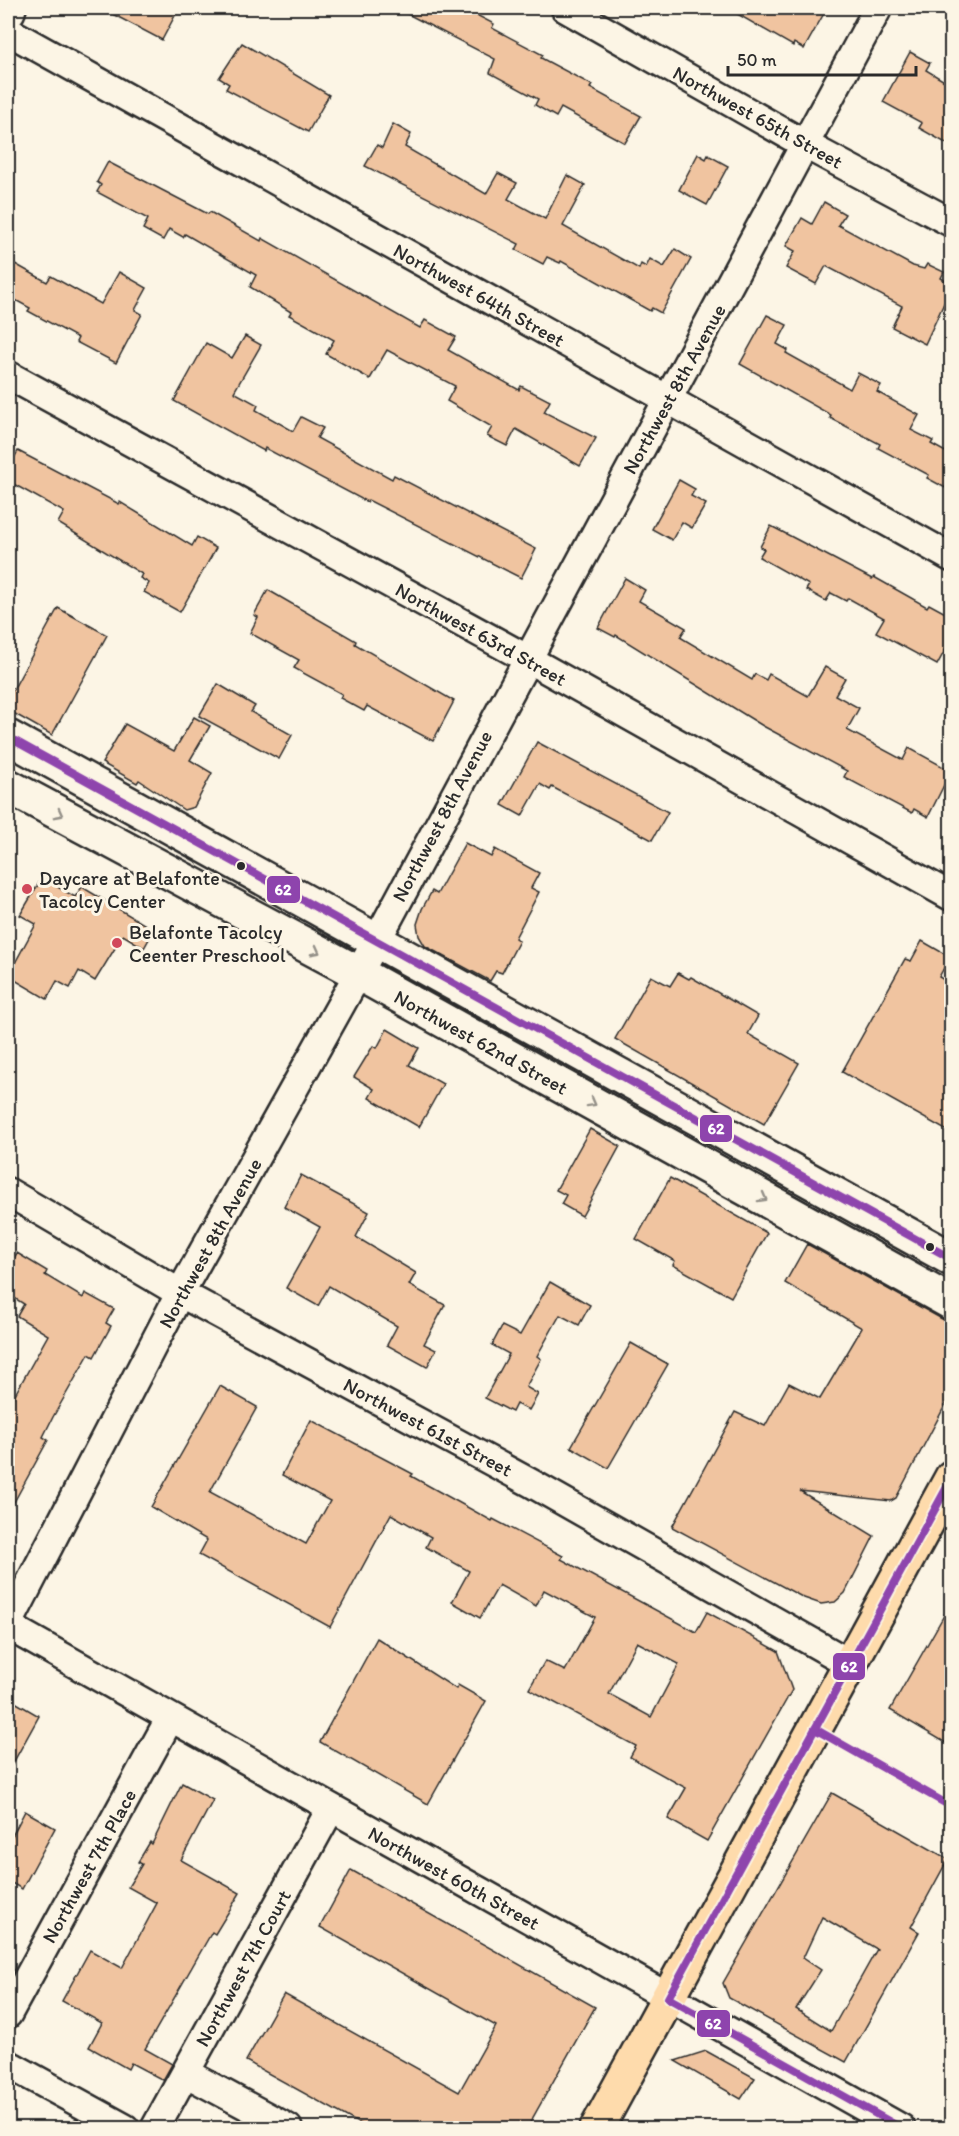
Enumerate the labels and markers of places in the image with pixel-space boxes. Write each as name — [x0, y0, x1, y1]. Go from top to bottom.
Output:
unlabelled marker — [235, 860, 247, 872]
place label: Daycare at Belafonte Tacolcy Center — [39, 866, 220, 913]
marker: Daycare at Belafonte Tacolcy Center — [20, 882, 34, 896]
place label: Belafonte Tacolcy Ceenter Preschool — [129, 920, 286, 967]
marker: Belafonte Tacolcy Ceenter Preschool — [110, 936, 124, 950]
unlabelled marker — [924, 1241, 936, 1253]

